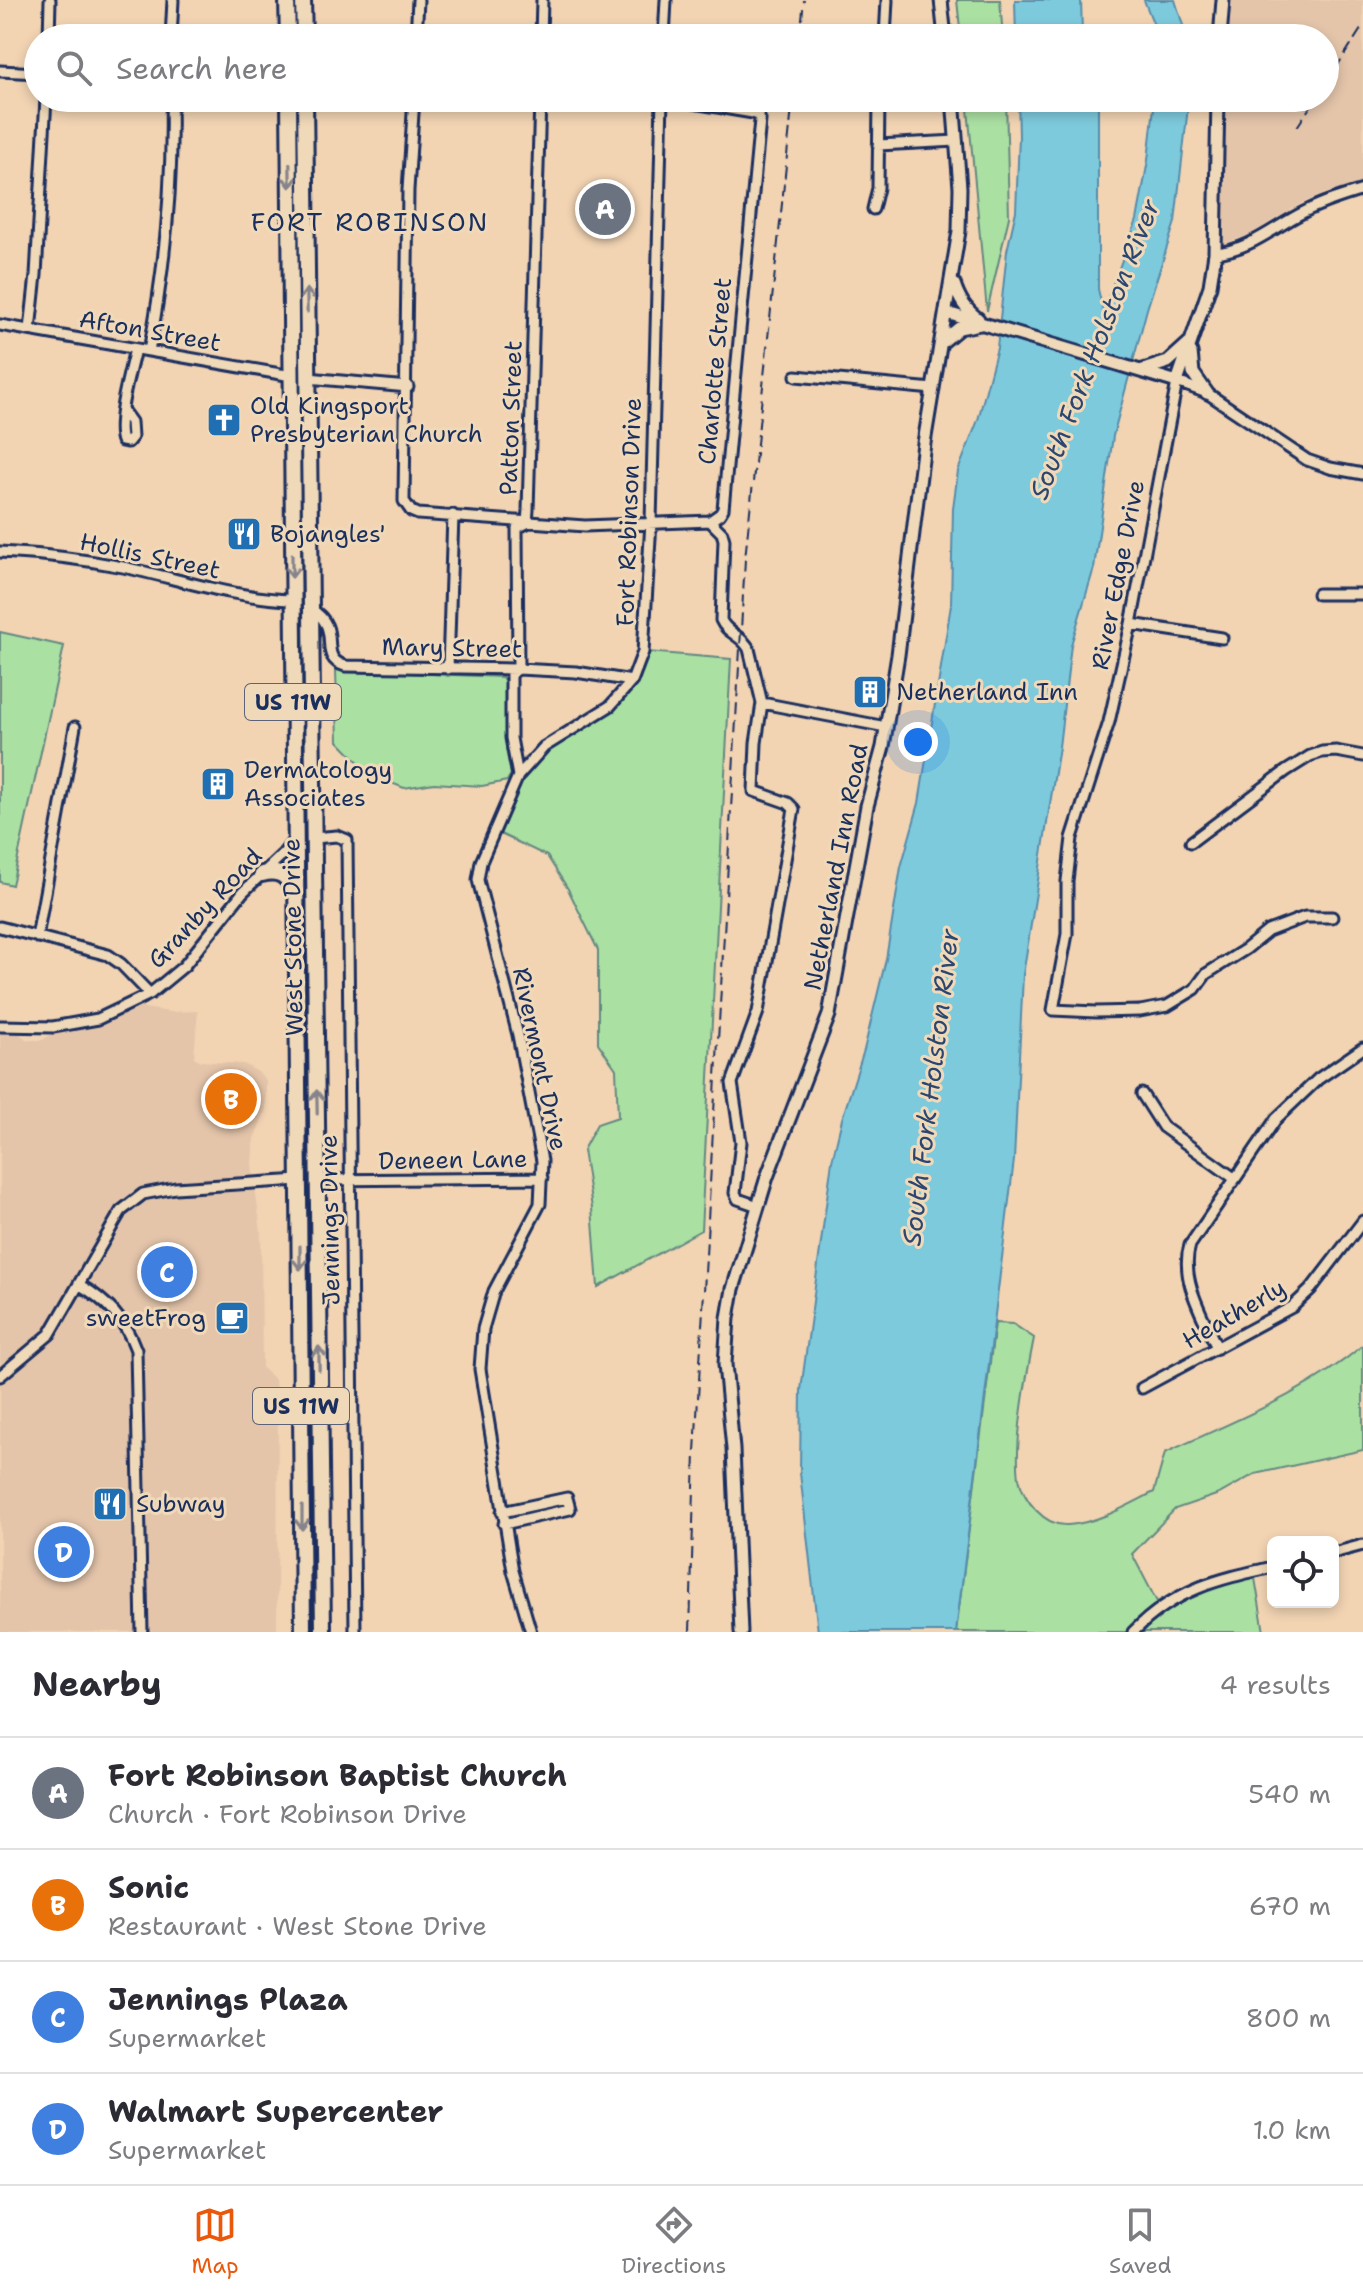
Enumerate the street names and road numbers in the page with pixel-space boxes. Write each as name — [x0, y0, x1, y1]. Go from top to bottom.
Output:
street label: Charlotte Street — [691, 276, 739, 466]
street label: Afton Street — [77, 303, 223, 359]
street label: Patton Street — [492, 340, 530, 496]
street label: Fort Robinson Drive — [609, 397, 649, 627]
street label: River Edge Drive — [1084, 477, 1152, 673]
street label: Hollis Street — [77, 525, 223, 587]
street label: Mary Street — [381, 631, 523, 665]
road number: US 11W — [245, 684, 341, 720]
street label: Netherland Inn Road — [796, 741, 876, 993]
street label: West Stone Drive — [275, 838, 311, 1036]
street label: Granby Road — [141, 841, 269, 975]
street label: Rivermont Drive — [505, 965, 575, 1153]
street label: Jennings Drive — [313, 1134, 347, 1306]
street label: Deneen Lane — [378, 1143, 528, 1177]
street label: Heatherly — [1176, 1272, 1292, 1356]
road number: US 11W — [253, 1388, 349, 1424]

